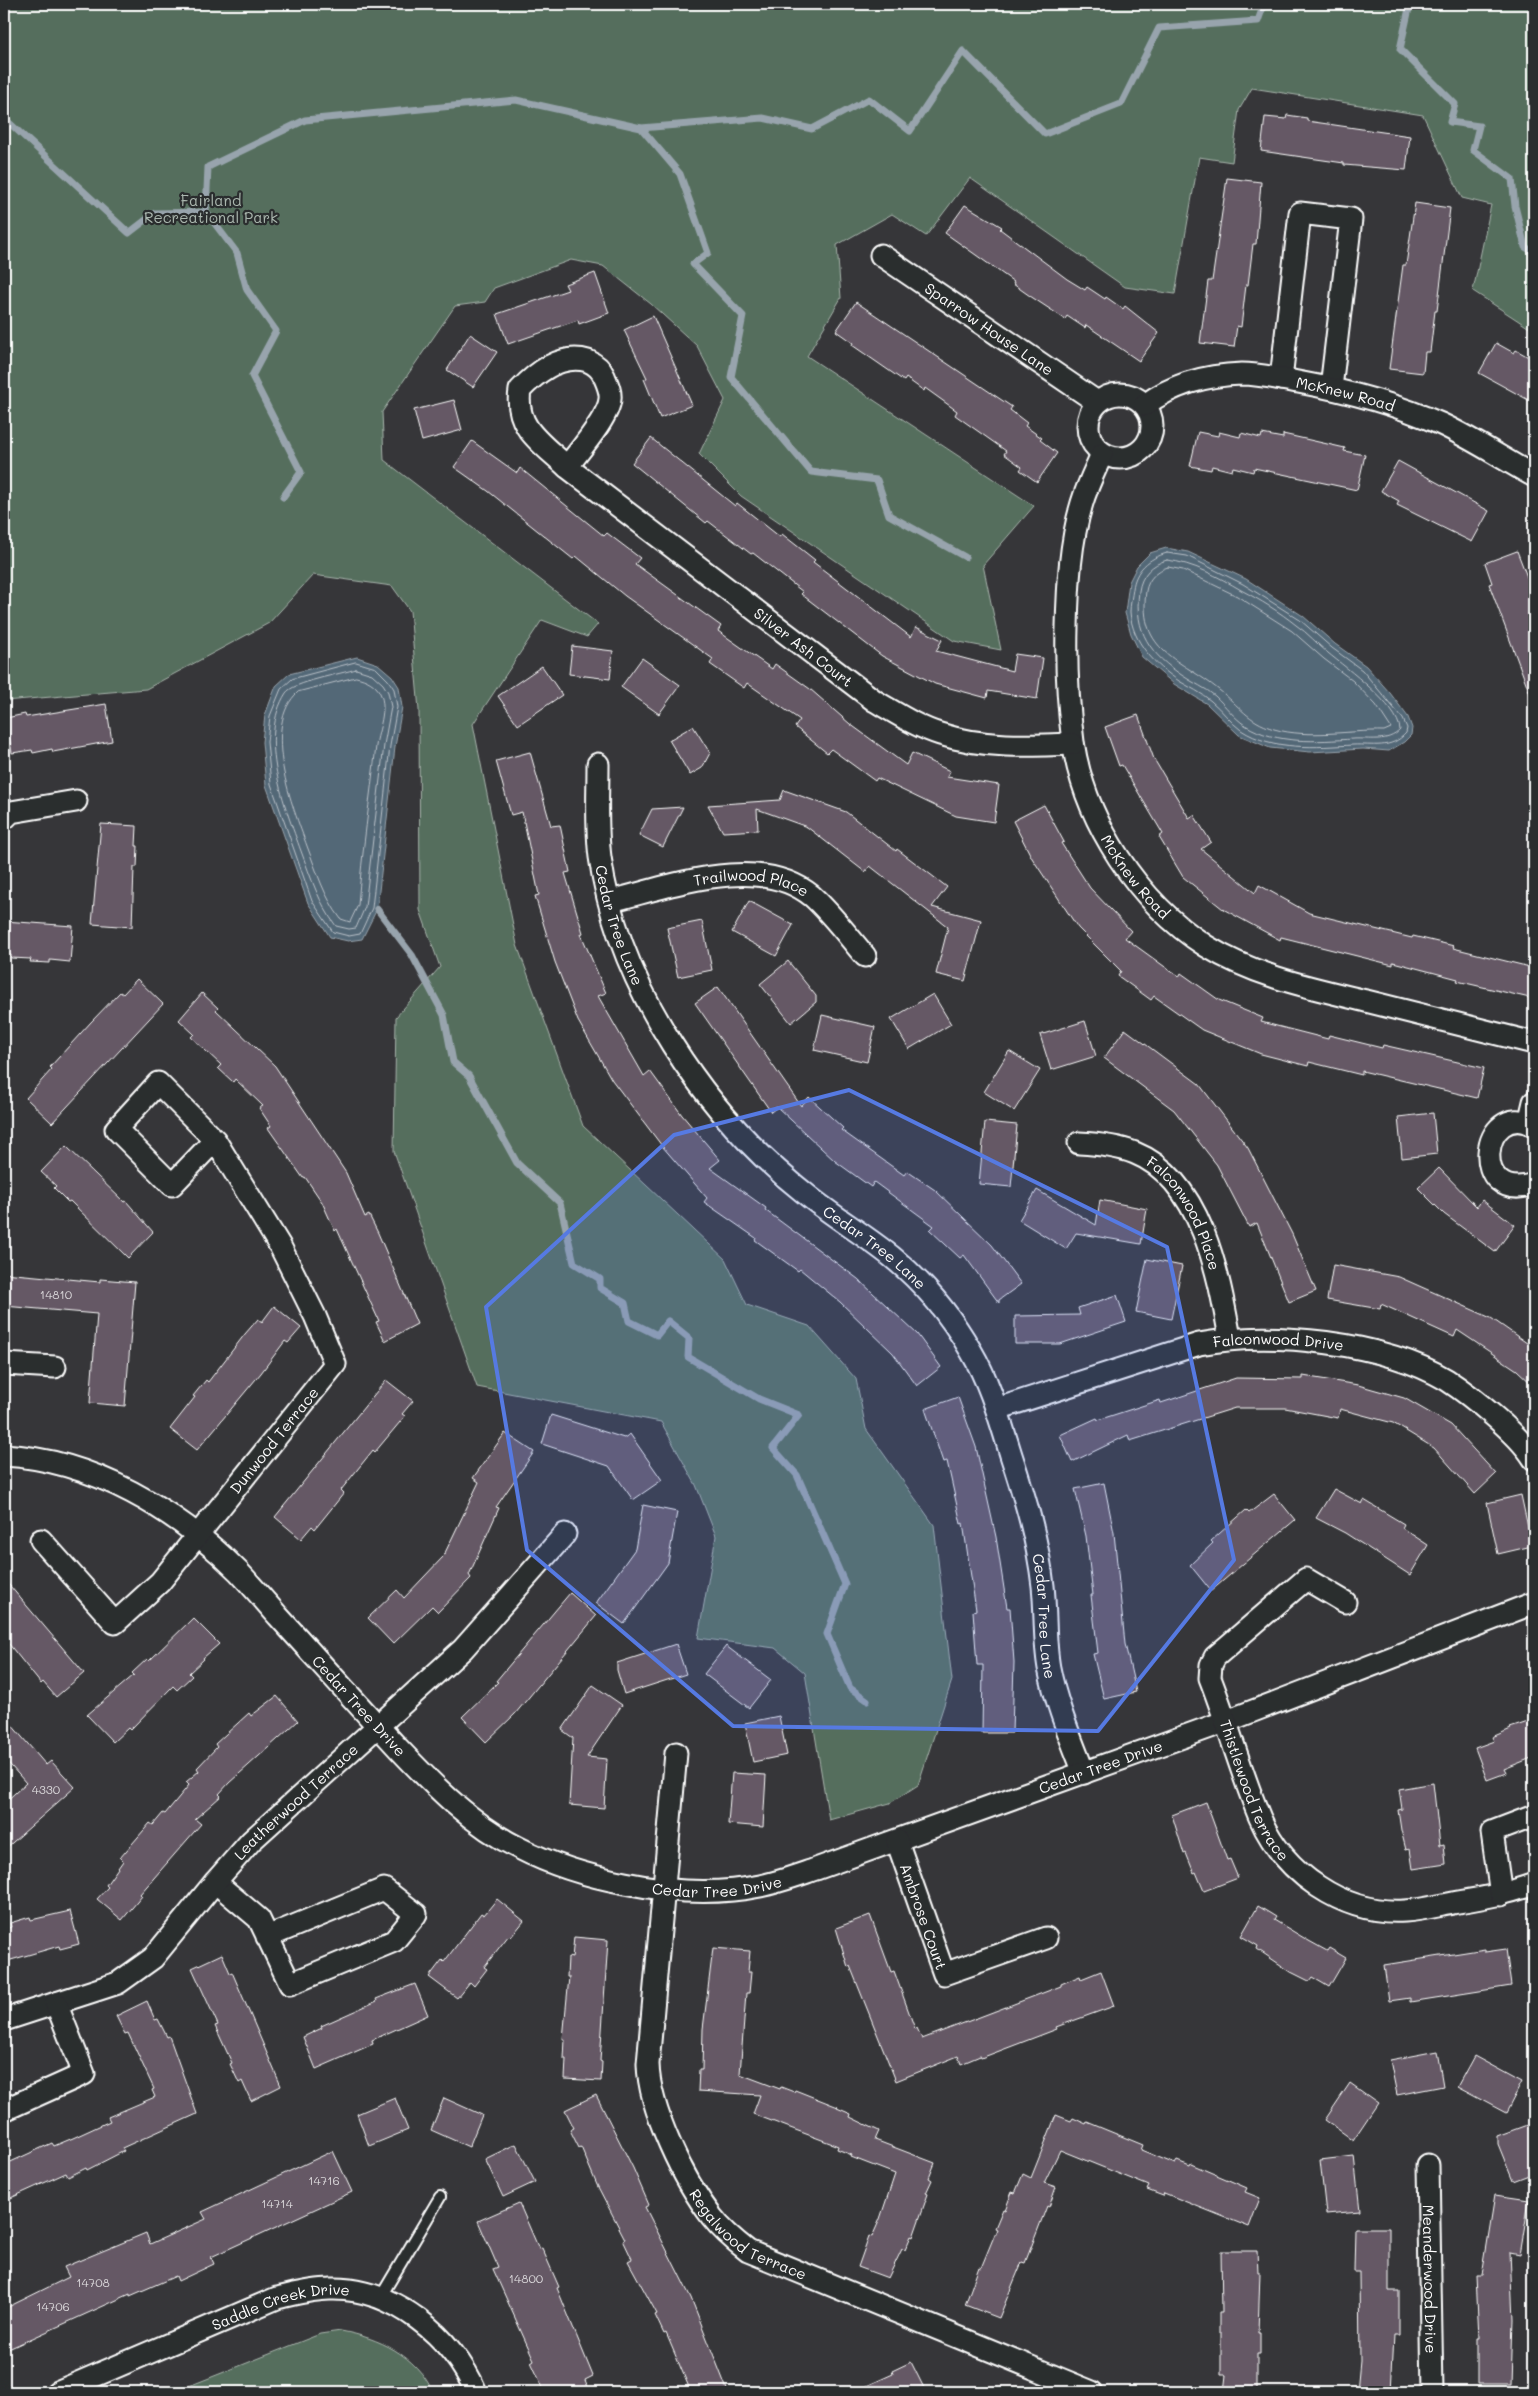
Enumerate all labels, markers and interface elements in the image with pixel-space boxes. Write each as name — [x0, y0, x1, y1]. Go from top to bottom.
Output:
park label: Fairland Recreational Park — [144, 190, 278, 227]
street label: Sparrow House Lane — [921, 278, 1058, 380]
street label: McKnew Road — [1294, 372, 1398, 416]
street label: Silver Ash Court — [750, 603, 857, 691]
street label: McKnew Road — [1097, 831, 1174, 923]
street label: Cedar Tree Lane — [591, 863, 648, 988]
street label: Trailwood Place — [692, 865, 813, 901]
street label: Falconwood Place — [1143, 1151, 1225, 1272]
street label: Cedar Tree Lane — [819, 1201, 931, 1293]
house number: 14810 — [40, 1286, 73, 1302]
street label: Falconwood Drive — [1212, 1328, 1345, 1355]
street label: Dunwood Terrace — [225, 1383, 323, 1497]
street label: Cedar Tree Lane — [1028, 1552, 1061, 1680]
street label: Cedar Tree Drive — [308, 1651, 411, 1760]
street label: Thistlewood Terrace — [1216, 1717, 1294, 1865]
street label: Cedar Tree Drive — [1036, 1735, 1165, 1798]
street label: Leatherwood Terrace — [229, 1739, 362, 1864]
house number: 4330 — [32, 1781, 61, 1797]
street label: Ambrose Court — [896, 1860, 952, 1972]
street label: Cedar Tree Drive — [651, 1871, 784, 1901]
house number: 14716 — [308, 2172, 340, 2188]
street label: Regalwood Terrace — [685, 2185, 810, 2284]
house number: 14714 — [261, 2195, 293, 2211]
street label: Meanderwood Drive — [1419, 2204, 1441, 2354]
house number: 14800 — [509, 2270, 544, 2286]
house number: 14708 — [76, 2274, 110, 2290]
street label: Saddle Creek Drive — [208, 2279, 351, 2335]
house number: 14706 — [36, 2298, 70, 2314]

